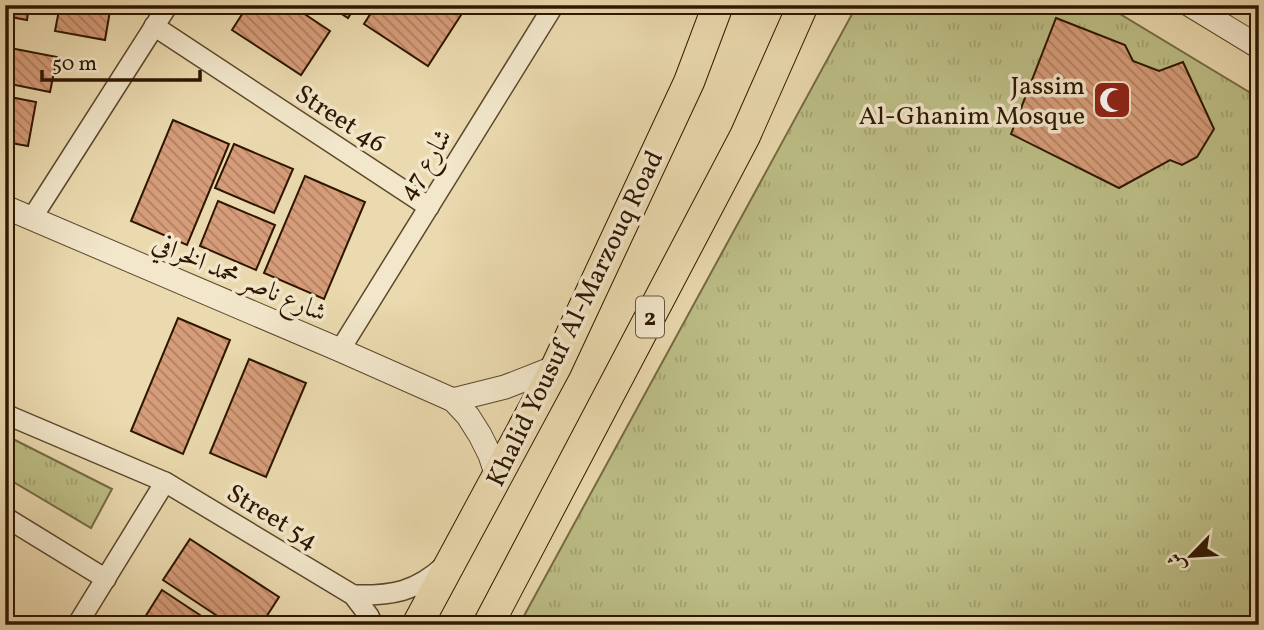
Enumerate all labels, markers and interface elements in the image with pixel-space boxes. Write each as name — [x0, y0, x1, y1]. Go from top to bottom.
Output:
scale bar — [42, 38, 200, 82]
text: 50 m — [52, 50, 97, 79]
place label: Jassim Al-Ghanim Mosque — [859, 69, 1085, 135]
street label: Street 46 — [287, 77, 392, 162]
mosque icon: Jassim Al-Ghanim Mosque — [1091, 79, 1133, 121]
street label: شارع 47 — [390, 122, 463, 209]
street label: Khalid Yousuf Al-Marzouq Road — [479, 145, 673, 493]
street label: شارع ناصر محمد الخرافي — [146, 226, 332, 334]
road number: 2 — [636, 296, 664, 338]
street label: Street 54 — [219, 476, 325, 559]
north arrow — [1156, 522, 1226, 592]
text: ش — [1162, 548, 1193, 576]

